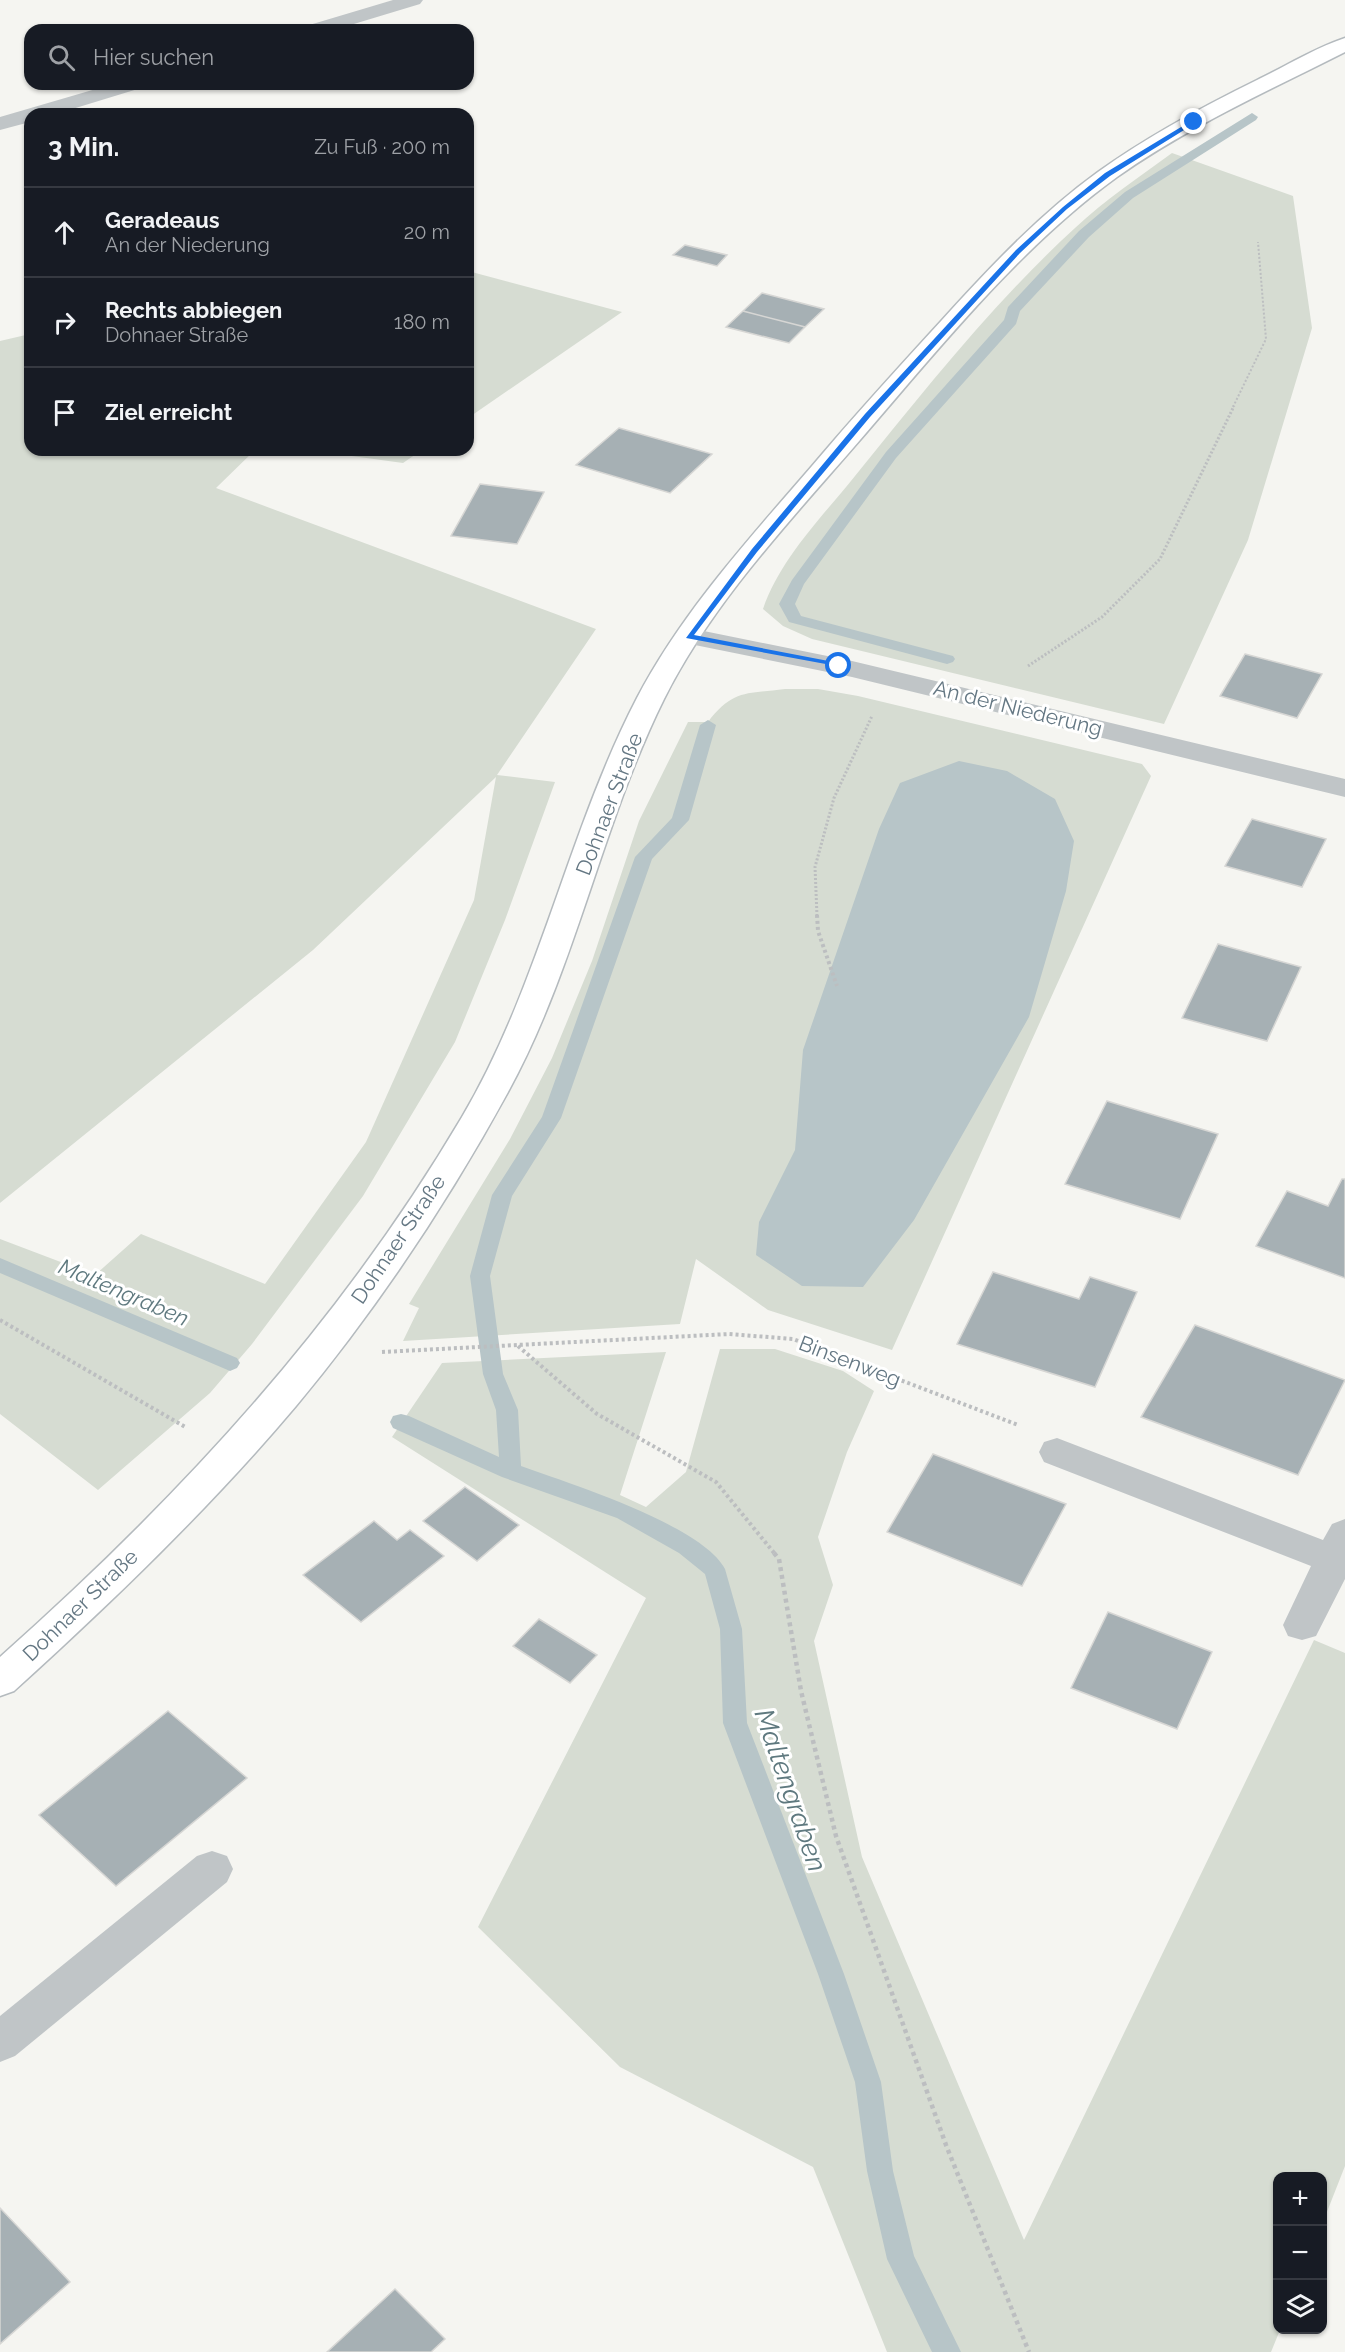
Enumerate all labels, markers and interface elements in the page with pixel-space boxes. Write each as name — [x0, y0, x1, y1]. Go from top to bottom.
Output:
search box — [24, 24, 474, 90]
icon: search — [45, 41, 78, 74]
text: Hier suchen — [93, 44, 214, 70]
route end — [1180, 108, 1206, 134]
text: 3 Min. — [48, 132, 119, 162]
text: Zu Fuß · 200 m — [314, 135, 450, 159]
text: Geradeaus — [105, 207, 220, 233]
icon: ahead — [48, 216, 81, 249]
text: 20 m — [404, 220, 450, 244]
text: An der Niederung — [105, 233, 270, 257]
text: Rechts abbiegen — [105, 297, 282, 323]
icon: right — [48, 306, 81, 339]
text: 180 m — [394, 310, 450, 334]
text: Dohnaer Straße — [105, 323, 248, 347]
icon: arrive — [48, 396, 81, 429]
text: Ziel erreicht — [105, 399, 232, 425]
route start — [825, 652, 851, 678]
street label: An der Niederung — [931, 675, 1105, 741]
street label: Dohnaer Straße — [570, 729, 648, 879]
street label: Dohnaer Straße — [346, 1170, 450, 1308]
water label: Maltengraben — [55, 1253, 193, 1331]
street label: Binsenweg — [795, 1330, 905, 1392]
street label: Dohnaer Straße — [17, 1544, 143, 1666]
water label: Maltengraben — [749, 1704, 833, 1876]
map controls — [1273, 2172, 1327, 2334]
button: + — [1273, 2172, 1327, 2226]
button: − — [1273, 2226, 1327, 2280]
button: layers — [1273, 2280, 1327, 2334]

